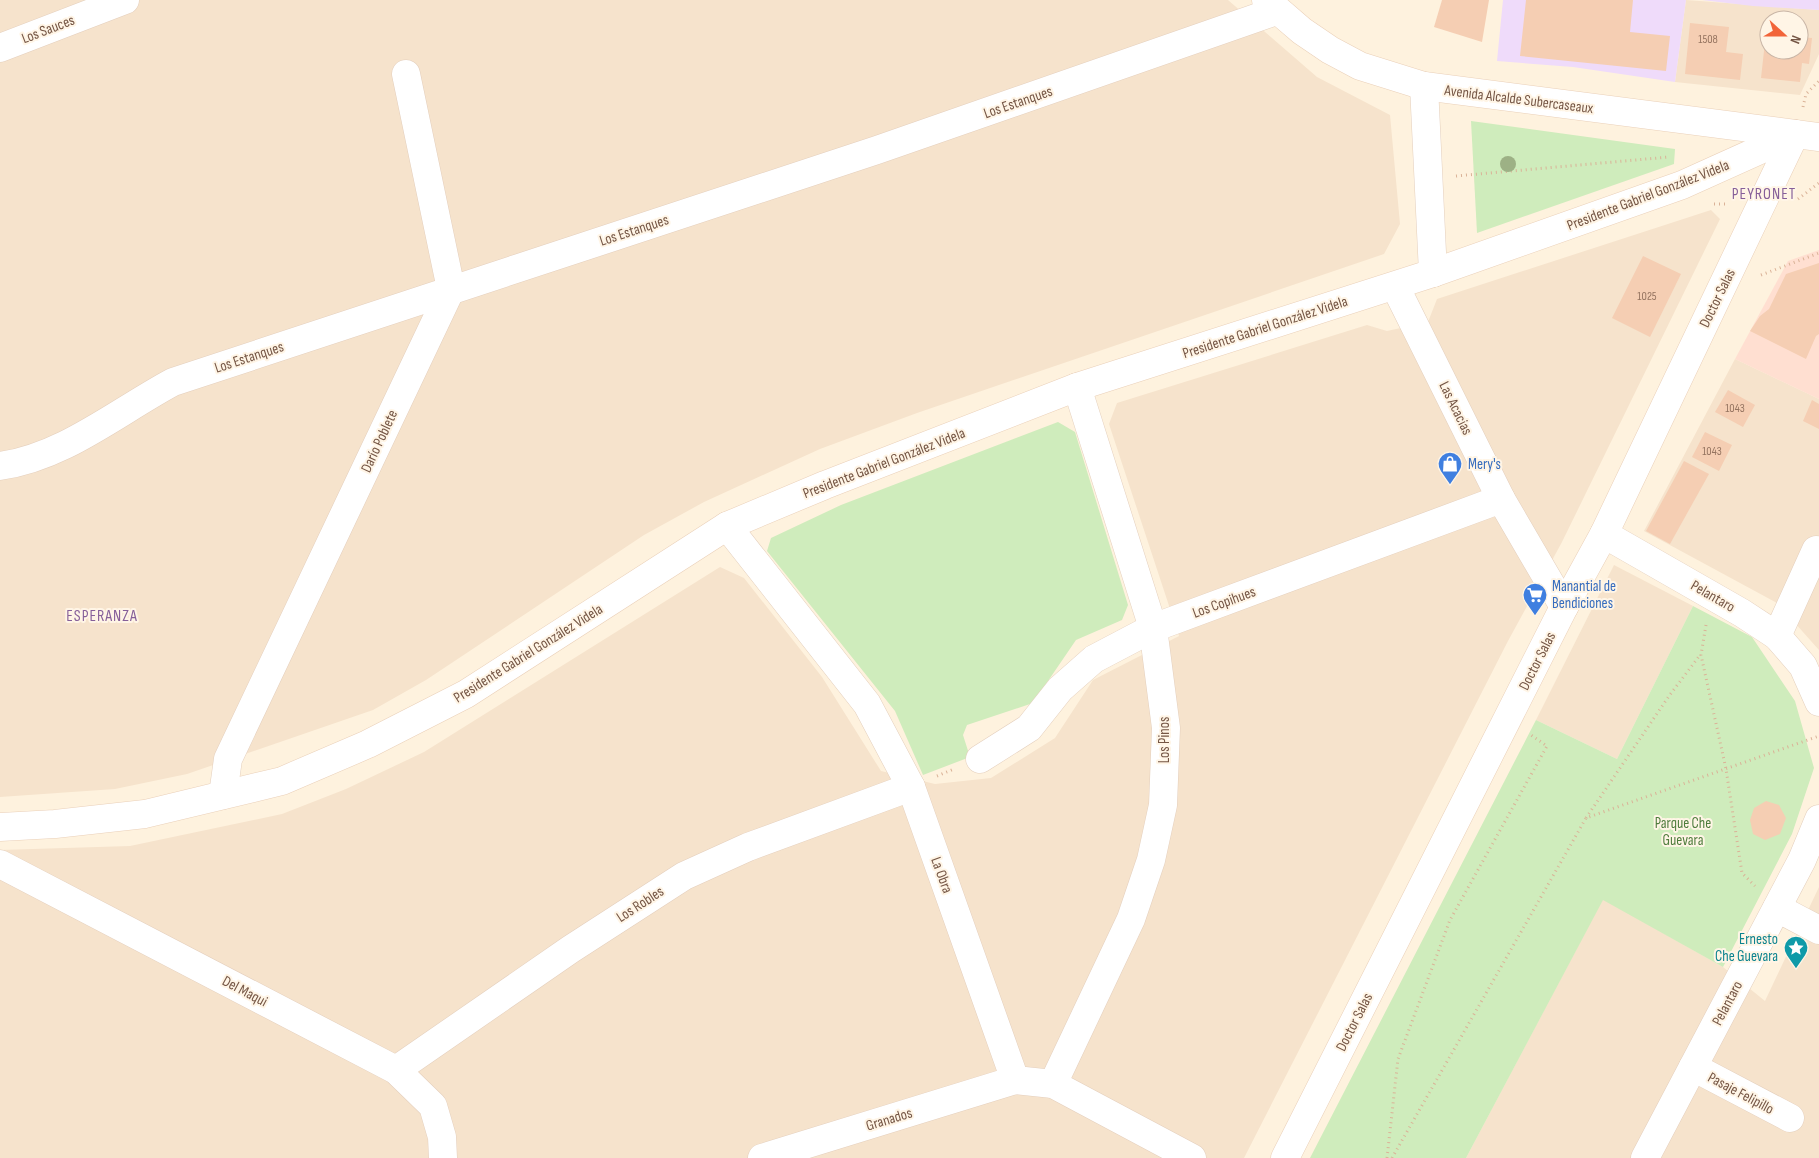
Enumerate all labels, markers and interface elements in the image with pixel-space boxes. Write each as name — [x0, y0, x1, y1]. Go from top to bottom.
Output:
north arrow — [1759, 10, 1809, 60]
street label: Los Sauces — [19, 11, 77, 48]
house number: 1508 — [1698, 32, 1718, 47]
text: N — [1786, 33, 1805, 46]
street label: Avenida Alcalde Subercaseaux — [1442, 81, 1595, 118]
street label: Los Estanques — [981, 82, 1055, 123]
street label: Presidente Gabriel González Videla — [1564, 156, 1732, 235]
district label: PEYRONET — [1732, 185, 1796, 204]
street label: Los Estanques — [597, 210, 671, 251]
street label: Doctor Salas — [1695, 266, 1740, 331]
house number: 1025 — [1637, 289, 1657, 304]
street label: Presidente Gabriel González Videla — [1180, 292, 1350, 363]
street label: Los Estanques — [212, 337, 286, 378]
street label: Las Acacias — [1434, 378, 1477, 438]
house number: 1043 — [1725, 401, 1745, 416]
street label: Darío Poblete — [357, 407, 402, 475]
street label: Presidente Gabriel González Videla — [800, 424, 968, 503]
house number: 1043 — [1702, 444, 1722, 459]
shop icon: Mery's — [1437, 451, 1463, 485]
place label: Mery's — [1468, 455, 1501, 474]
street label: Pelantaro — [1687, 576, 1738, 617]
place label: Manantial de Bendiciones — [1552, 577, 1616, 613]
street label: Los Copihues — [1190, 582, 1258, 623]
supermarket icon: Manantial de Bendiciones — [1522, 582, 1548, 616]
street label: Presidente Gabriel González Videla — [450, 600, 607, 707]
district label: ESPERANZA — [66, 607, 138, 626]
street label: Doctor Salas — [1515, 629, 1560, 694]
street label: Los Pinos — [1155, 717, 1174, 763]
park label: Parque Che Guevara — [1655, 814, 1711, 850]
street label: La Obra — [926, 854, 957, 896]
street label: Los Robles — [613, 882, 668, 927]
place label: Ernesto Che Guevara — [1715, 930, 1778, 966]
place icon: Ernesto Che Guevara — [1783, 935, 1809, 969]
street label: Del Maqui — [219, 972, 271, 1011]
street label: Pelantaro — [1708, 978, 1747, 1029]
street label: Doctor Salas — [1332, 990, 1377, 1055]
street label: Pasaje Felipillo — [1704, 1068, 1777, 1119]
street label: Granados — [864, 1103, 915, 1135]

